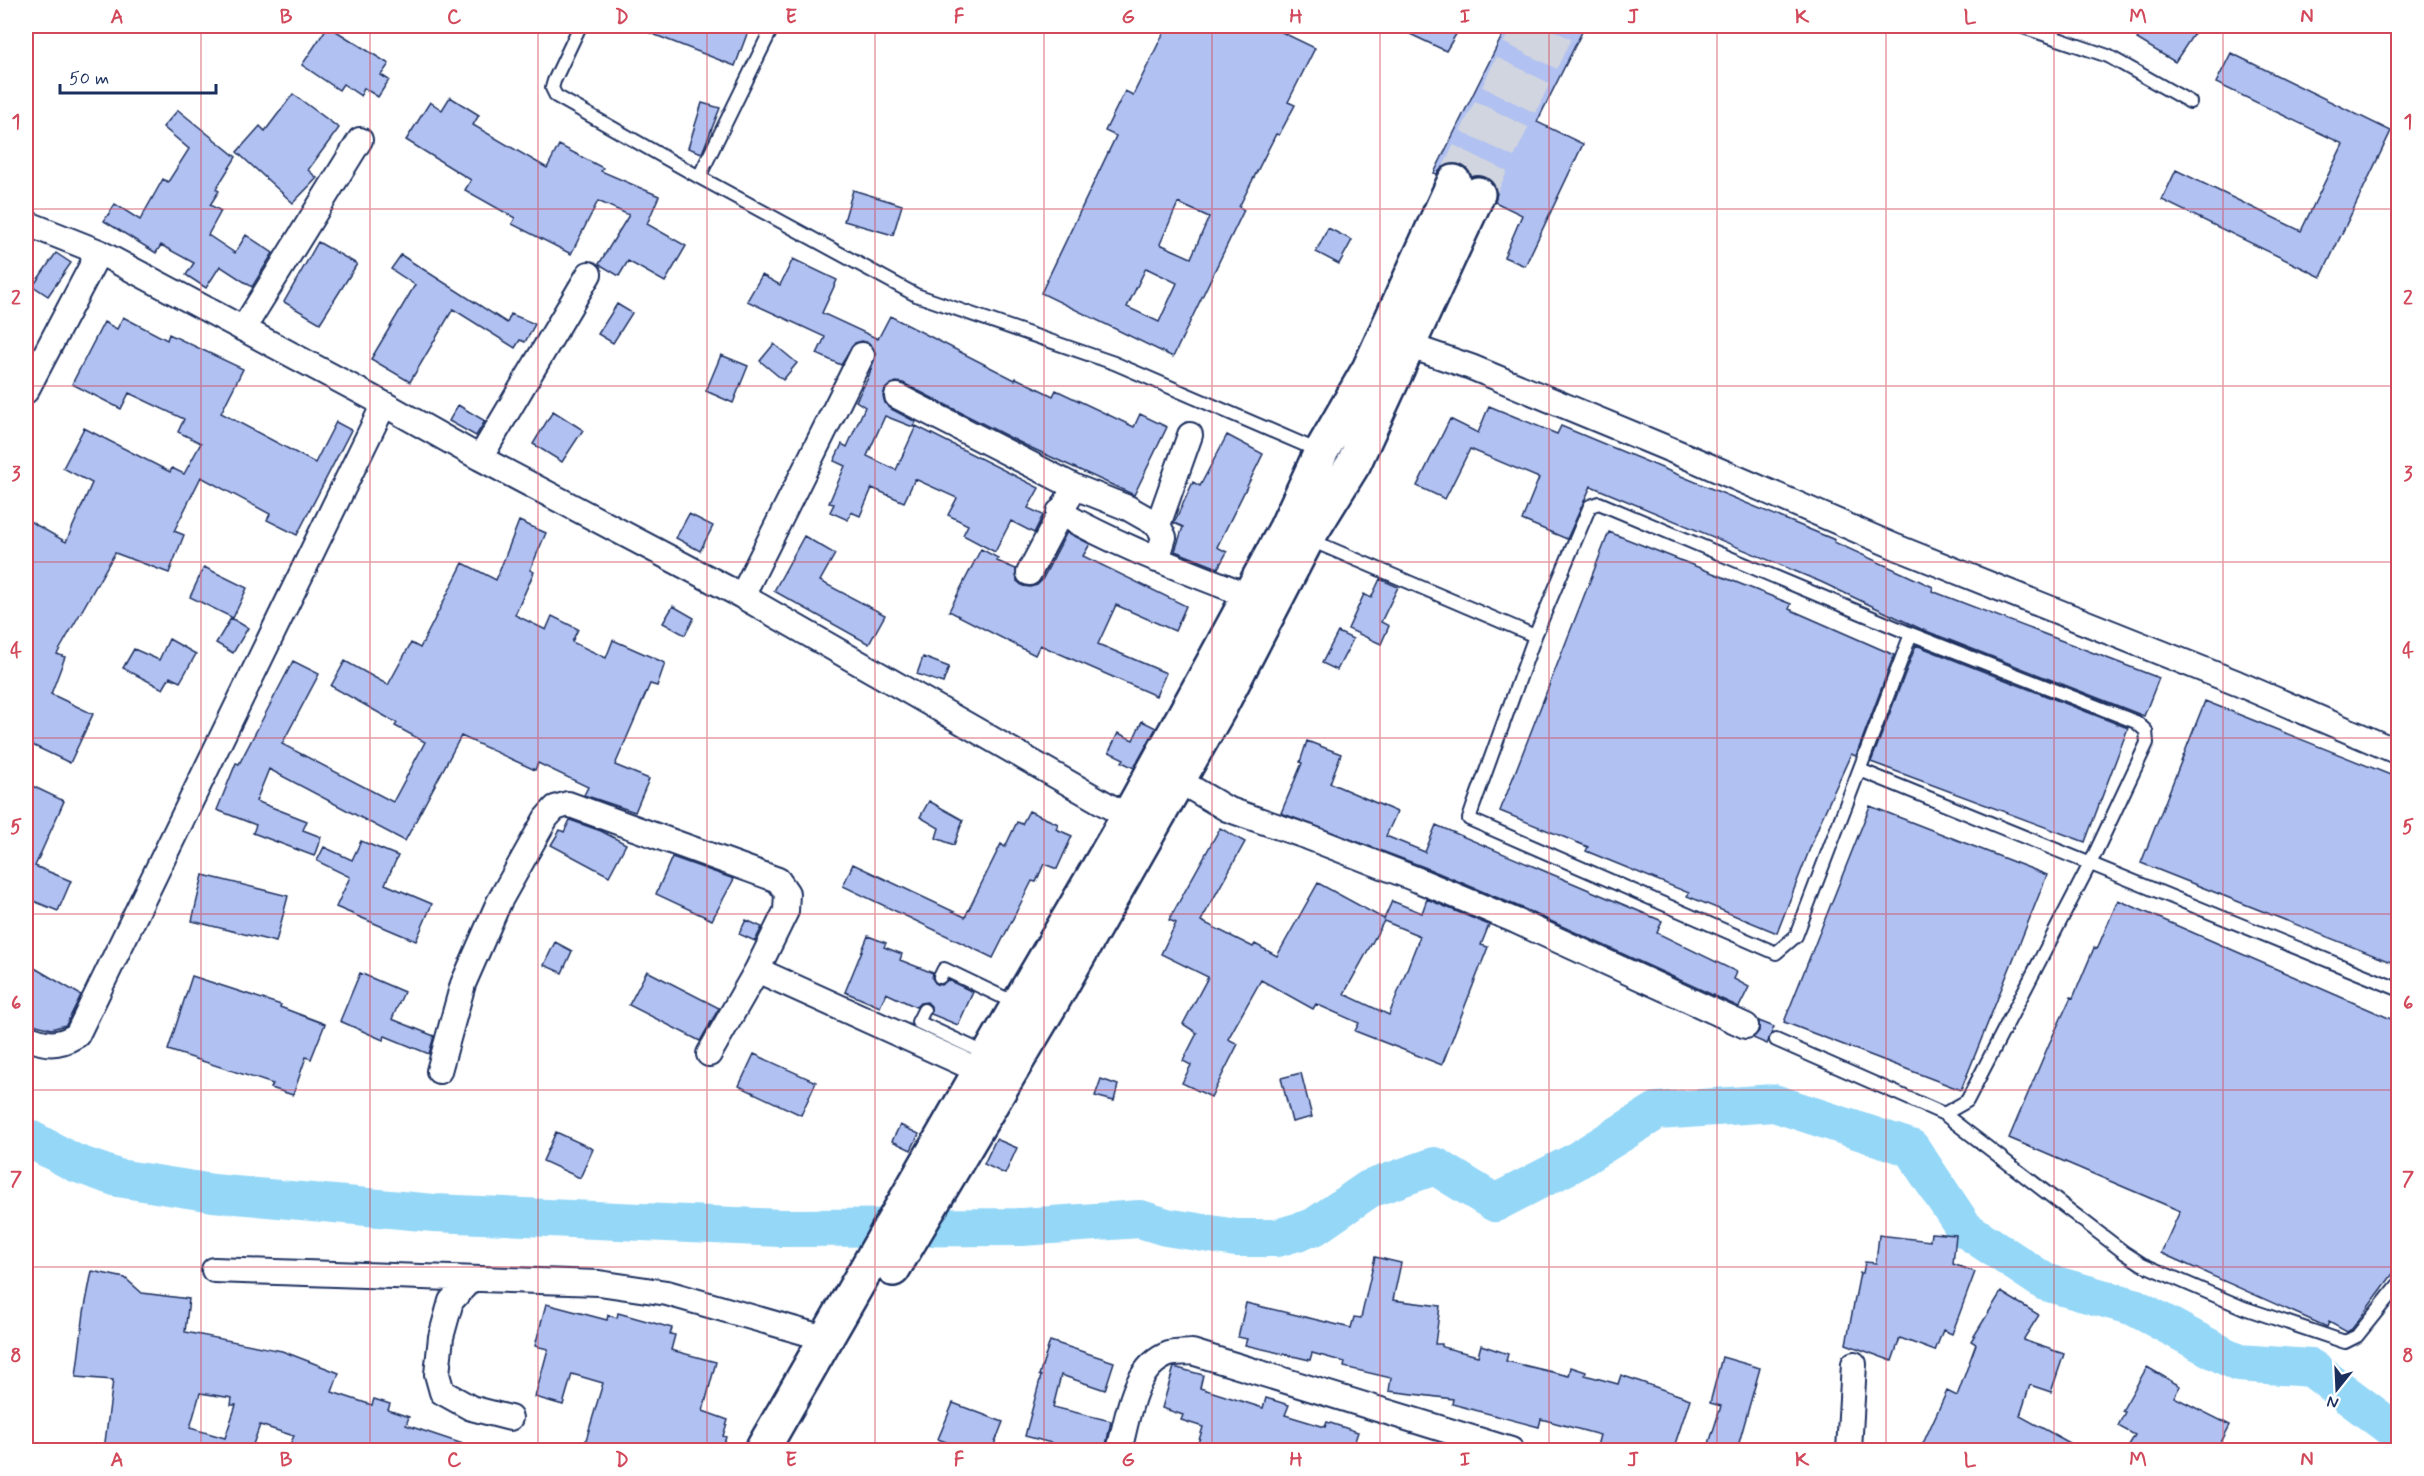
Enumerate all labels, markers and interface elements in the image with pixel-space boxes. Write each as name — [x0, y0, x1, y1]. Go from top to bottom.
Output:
text: A — [110, 4, 124, 31]
text: B — [280, 4, 293, 31]
text: C — [447, 4, 462, 31]
text: D — [615, 4, 629, 31]
text: E — [785, 4, 797, 31]
text: F — [954, 4, 965, 31]
text: G — [1121, 4, 1135, 31]
text: H — [1289, 4, 1303, 31]
text: I — [1460, 4, 1470, 31]
text: J — [1627, 4, 1639, 31]
text: K — [1795, 4, 1810, 31]
text: L — [1964, 4, 1977, 31]
text: M — [2129, 4, 2147, 31]
text: N — [2300, 4, 2314, 31]
scale bar — [60, 57, 216, 95]
text: 50 m — [69, 67, 109, 91]
text: 1 — [12, 109, 20, 136]
text: 1 — [2404, 109, 2412, 136]
text: 2 — [11, 285, 21, 312]
text: 2 — [2403, 285, 2413, 312]
text: 3 — [11, 461, 21, 488]
text: 3 — [2403, 461, 2413, 488]
text: 4 — [10, 638, 22, 665]
text: 4 — [2402, 638, 2414, 665]
text: 5 — [10, 814, 22, 841]
text: 5 — [2402, 814, 2414, 841]
text: 6 — [11, 990, 21, 1017]
text: 6 — [2403, 990, 2413, 1017]
text: 7 — [10, 1166, 22, 1193]
text: 7 — [2402, 1166, 2414, 1193]
text: 8 — [10, 1343, 22, 1370]
text: 8 — [2402, 1343, 2414, 1370]
north arrow — [2307, 1359, 2367, 1419]
text: N — [2325, 1390, 2341, 1413]
text: A — [110, 1447, 124, 1474]
text: B — [280, 1447, 293, 1474]
text: C — [447, 1447, 462, 1474]
text: D — [615, 1447, 629, 1474]
text: E — [785, 1447, 797, 1474]
text: F — [954, 1447, 965, 1474]
text: G — [1121, 1447, 1135, 1474]
text: H — [1289, 1447, 1303, 1474]
text: I — [1460, 1447, 1470, 1474]
text: J — [1627, 1447, 1639, 1474]
text: K — [1795, 1447, 1810, 1474]
text: L — [1964, 1447, 1977, 1474]
text: M — [2129, 1447, 2147, 1474]
text: N — [2300, 1447, 2314, 1474]

